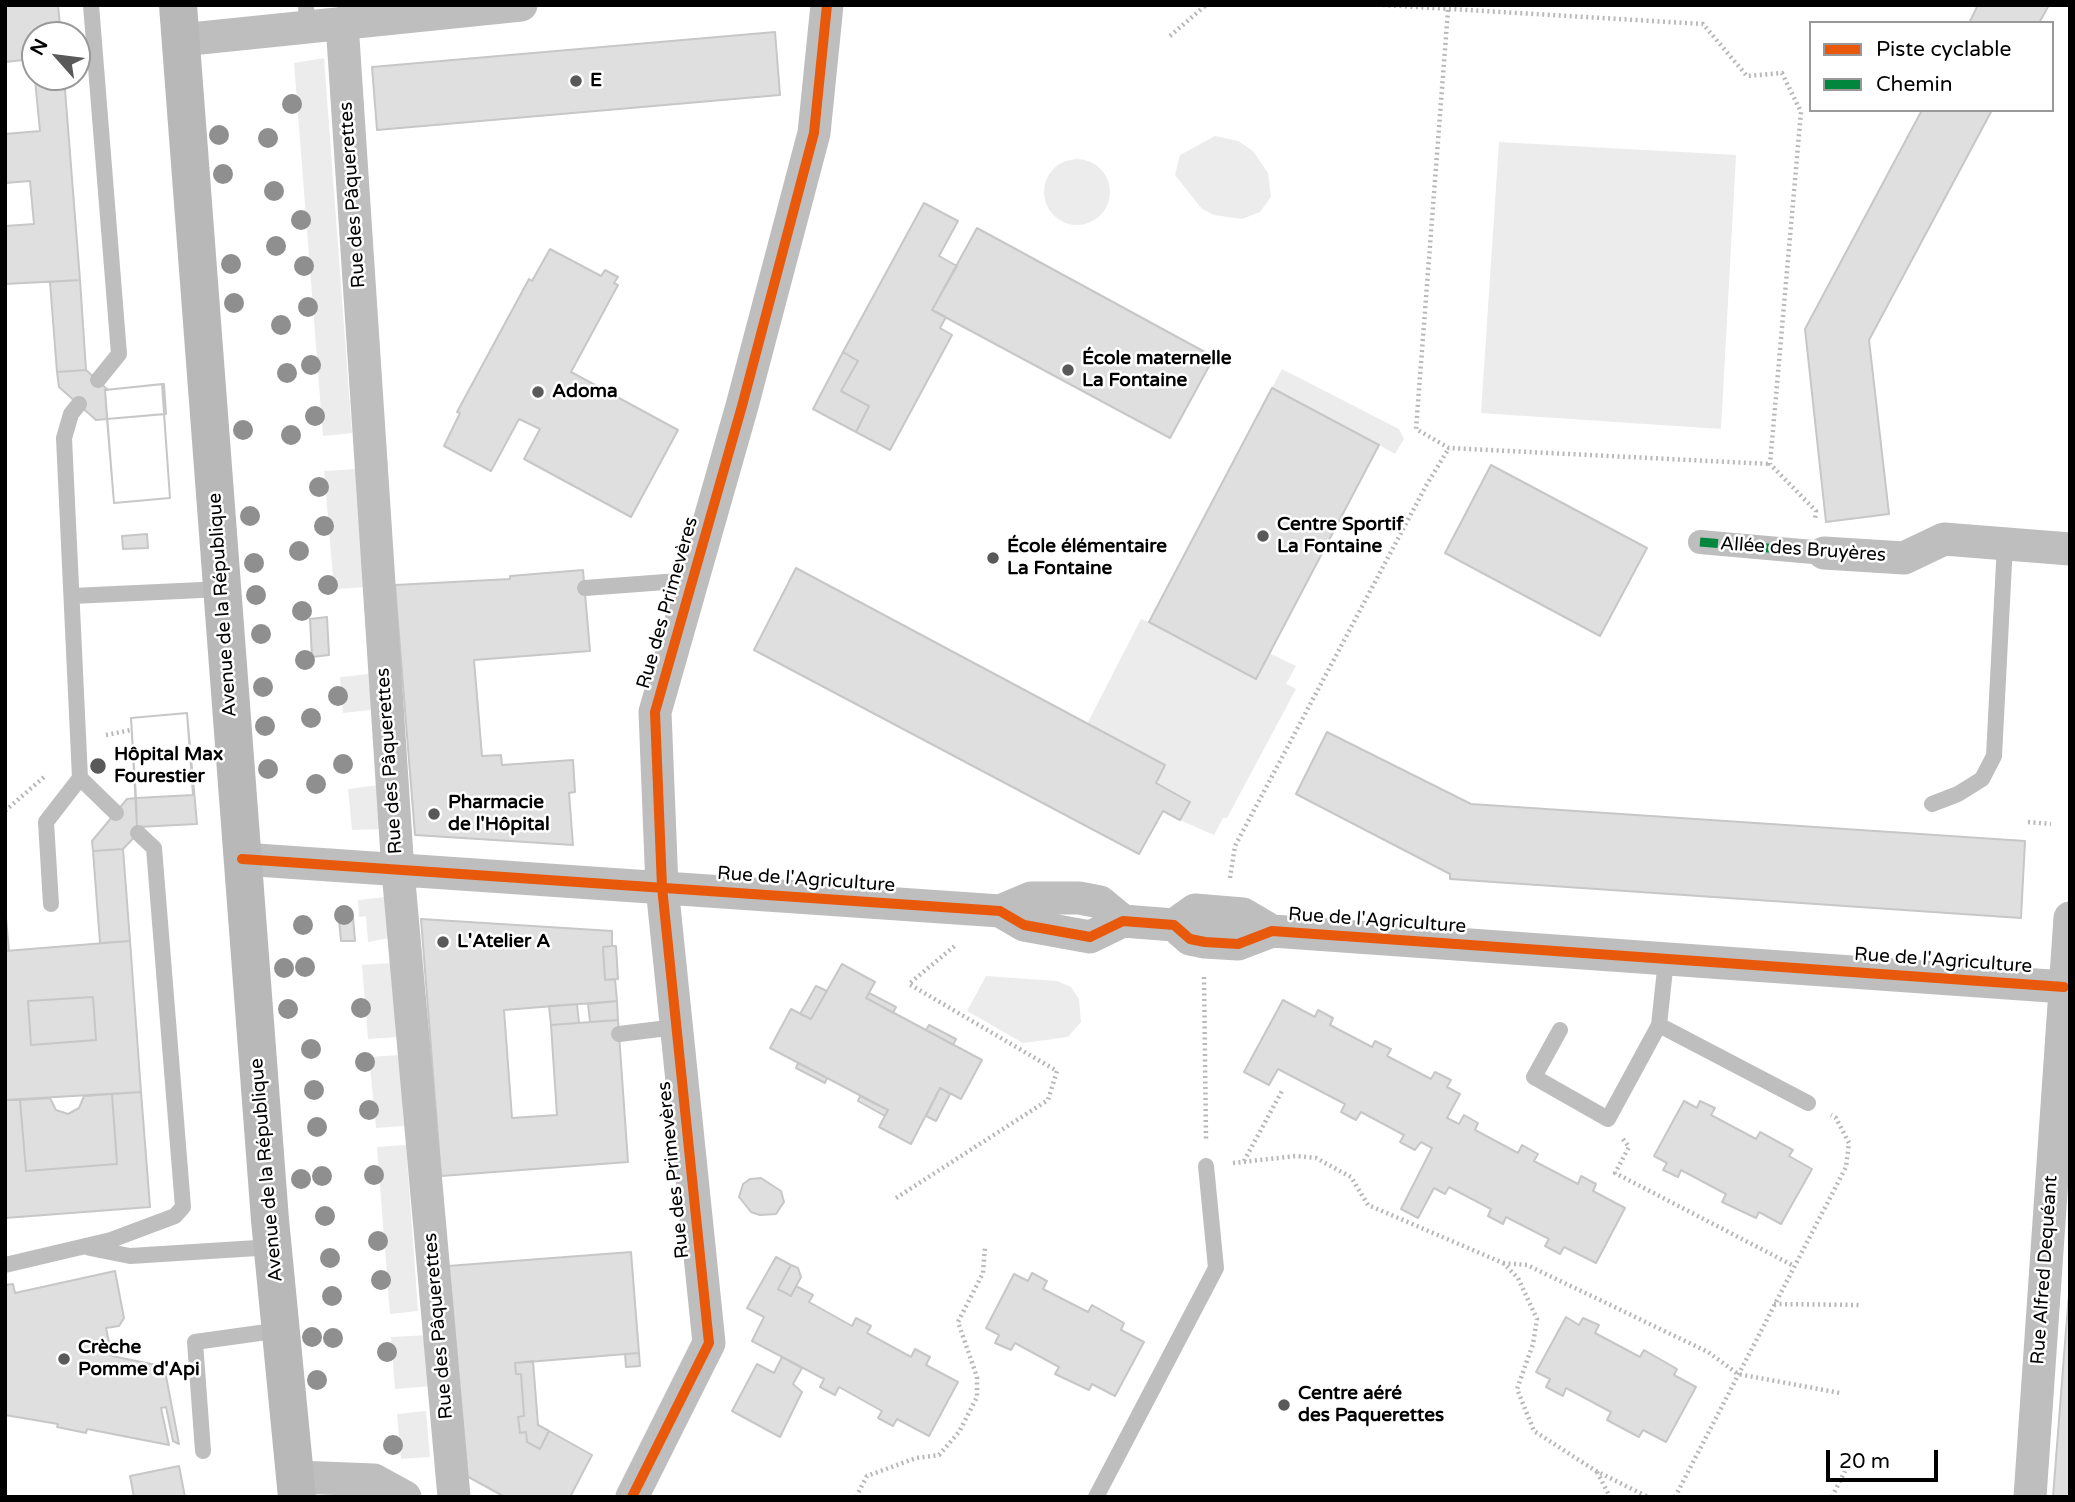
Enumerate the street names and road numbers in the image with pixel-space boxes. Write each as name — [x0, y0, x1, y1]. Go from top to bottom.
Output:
street label: Rue des Pâquerettes — [335, 101, 371, 289]
street label: Avenue de la République — [204, 492, 242, 718]
street label: Rue des Primevères — [633, 514, 703, 692]
street label: Allée des Bruyères — [1719, 533, 1887, 567]
street label: Rue des Pâquerettes — [372, 667, 408, 855]
street label: Rue de l'Agriculture — [716, 862, 896, 898]
street label: Rue de l'Agriculture — [1287, 903, 1467, 939]
street label: Rue de l'Agriculture — [1853, 943, 2033, 979]
street label: Avenue de la République — [246, 1057, 288, 1283]
street label: Rue des Primevères — [653, 1080, 695, 1260]
street label: Rue Alfred Dequéant — [2027, 1175, 2063, 1365]
street label: Rue des Pâquerettes — [420, 1232, 458, 1420]

